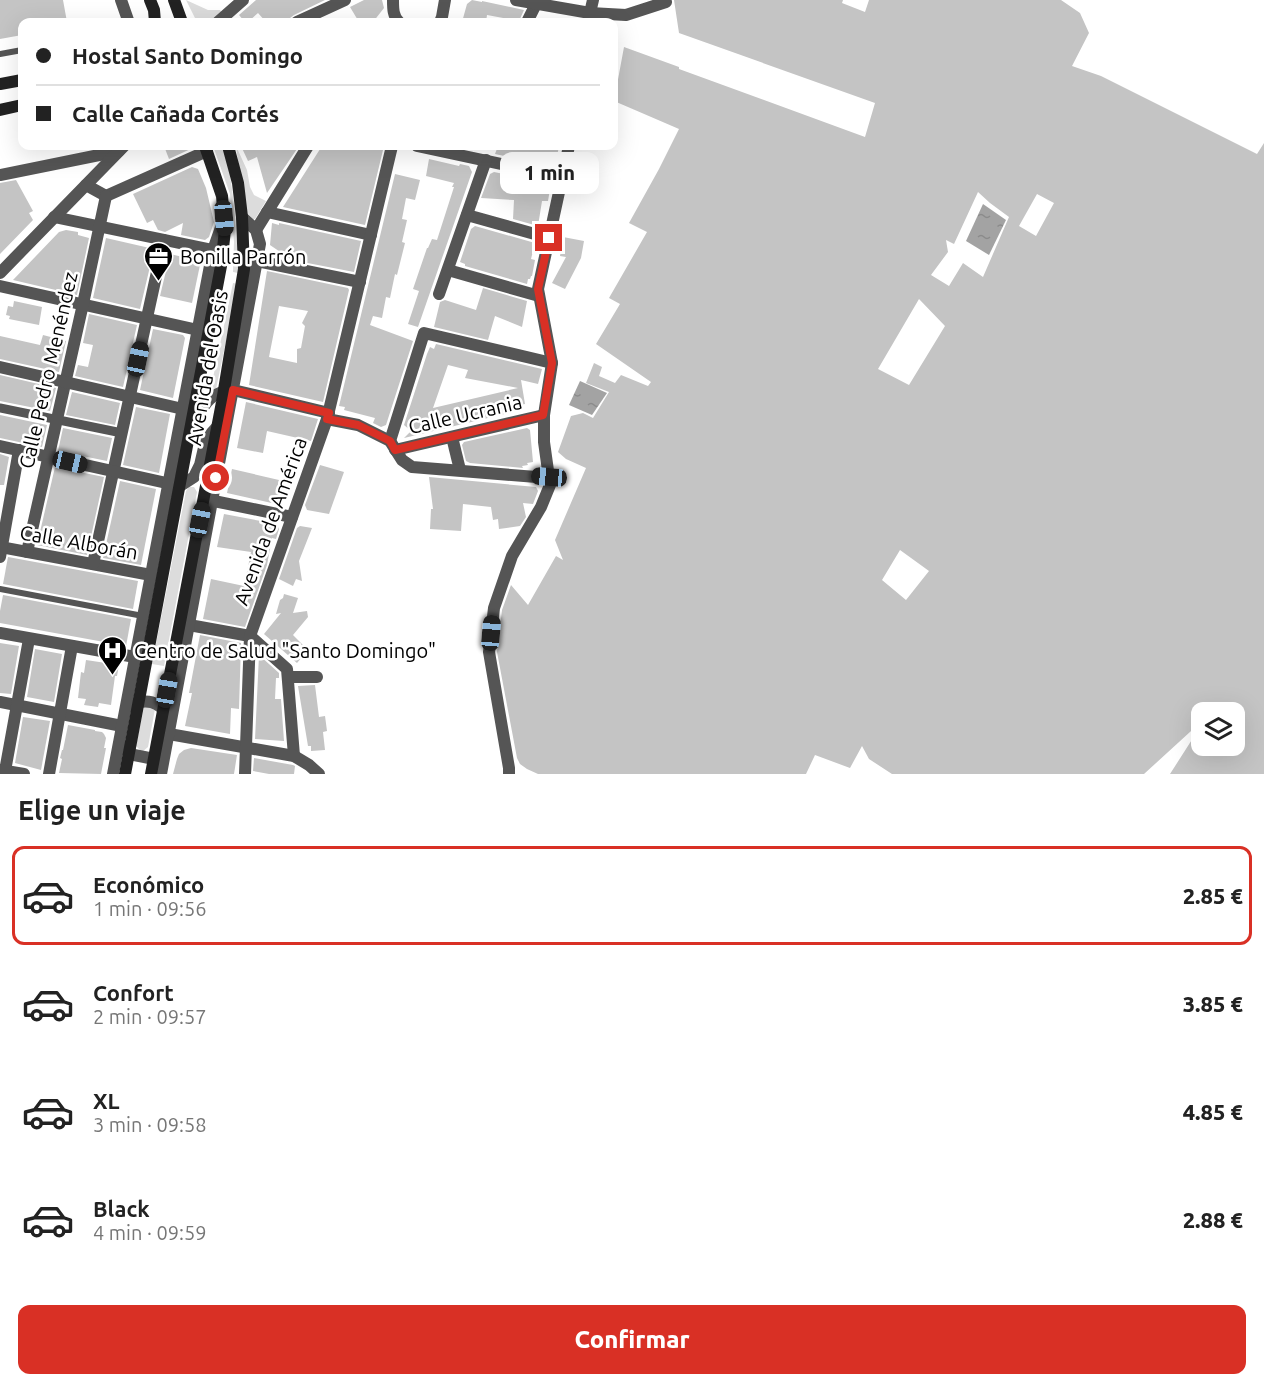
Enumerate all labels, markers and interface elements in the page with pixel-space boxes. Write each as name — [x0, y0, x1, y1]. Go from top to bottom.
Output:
text: Hostal Santo Domingo — [72, 43, 303, 68]
text: Calle Cañada Cortés — [72, 101, 279, 126]
callout: 1 min — [500, 151, 598, 193]
text: 1 min — [524, 161, 575, 184]
car — [213, 199, 235, 237]
route end — [535, 224, 562, 251]
office icon: Bonilla Parrón — [143, 240, 175, 282]
place label: Bonilla Parrón — [180, 245, 306, 268]
street label: Calle Pedro Menéndez — [14, 269, 82, 471]
street label: Avenida del Oasis — [182, 289, 232, 447]
car — [125, 340, 151, 378]
street label: Calle Ucrania — [406, 390, 524, 438]
street label: Avenida de América — [229, 434, 311, 608]
car — [50, 449, 90, 475]
route start — [202, 464, 229, 491]
car — [530, 466, 568, 488]
car — [188, 501, 212, 539]
street label: Calle Alborán — [18, 520, 140, 564]
car — [480, 614, 502, 652]
hospital icon: Centro de Salud "Santo Domingo" — [97, 634, 129, 676]
place label: Centro de Salud "Santo Domingo" — [134, 639, 436, 662]
car — [155, 671, 179, 709]
map controls — [1191, 702, 1245, 756]
button: layers — [1191, 702, 1245, 756]
text: Elige un viaje — [18, 795, 186, 825]
icon: car — [21, 869, 75, 923]
text: Económico — [93, 872, 204, 897]
text: 2.85 € — [1183, 883, 1243, 908]
text: 1 min · 09:56 — [93, 897, 207, 920]
icon: car — [21, 977, 75, 1031]
text: Confort — [93, 980, 174, 1005]
text: 3.85 € — [1183, 991, 1243, 1016]
text: 2 min · 09:57 — [93, 1005, 207, 1028]
icon: car — [21, 1085, 75, 1139]
text: XL — [93, 1088, 120, 1113]
text: 4.85 € — [1183, 1099, 1243, 1124]
text: 3 min · 09:58 — [93, 1113, 207, 1136]
icon: car — [21, 1193, 75, 1247]
text: Black — [93, 1196, 150, 1221]
text: 2.88 € — [1183, 1207, 1243, 1232]
text: 4 min · 09:59 — [93, 1221, 207, 1244]
button: Confirmar — [18, 1305, 1246, 1374]

